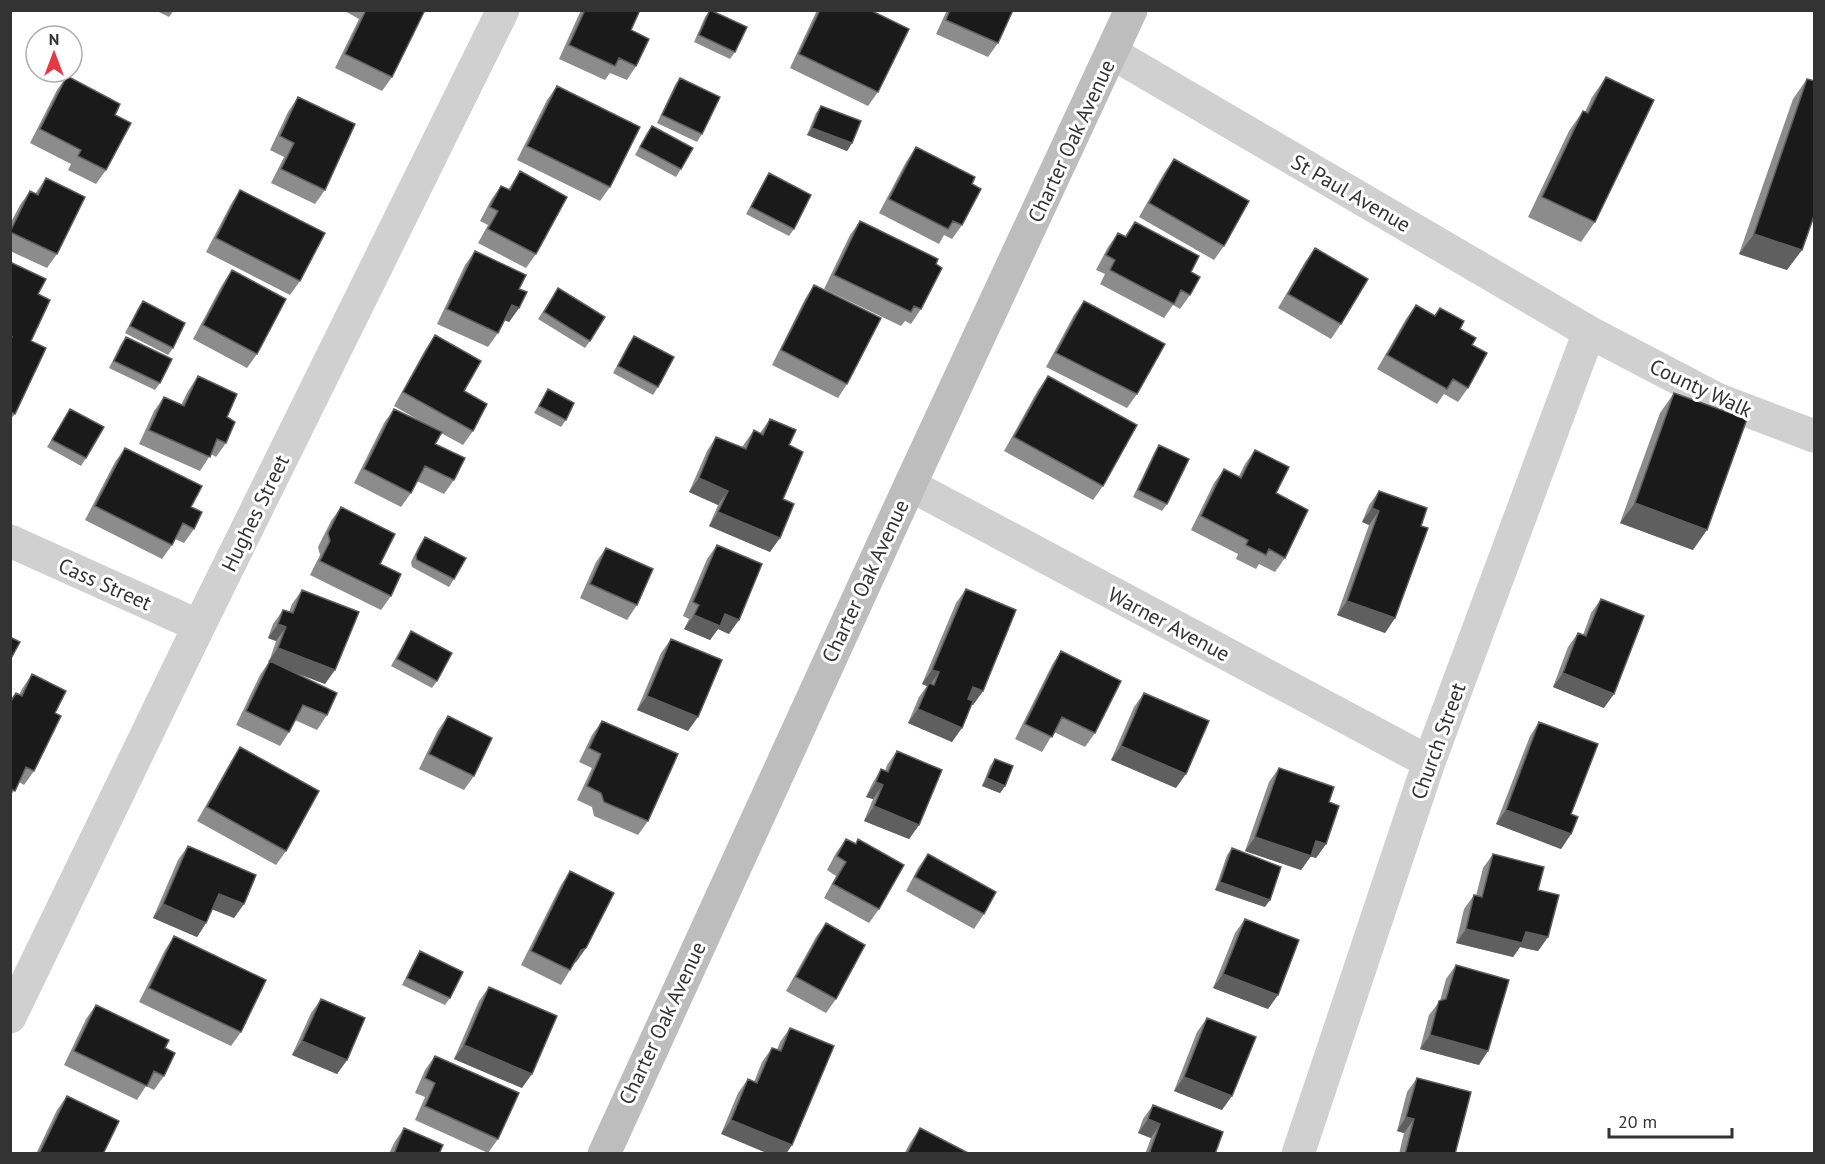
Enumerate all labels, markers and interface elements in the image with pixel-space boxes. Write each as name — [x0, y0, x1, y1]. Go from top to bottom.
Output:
north arrow — [24, 24, 84, 84]
text: N — [49, 29, 59, 49]
street label: Charter Oak Avenue — [1021, 55, 1121, 227]
street label: St Paul Avenue — [1287, 148, 1415, 238]
street label: County Walk — [1646, 353, 1756, 423]
street label: Hughes Street — [215, 450, 295, 576]
street label: Charter Oak Avenue — [815, 495, 915, 667]
street label: Cass Street — [54, 552, 156, 616]
street label: Warner Avenue — [1104, 581, 1234, 667]
street label: Church Street — [1404, 679, 1472, 803]
street label: Charter Oak Avenue — [612, 937, 712, 1109]
scale bar — [1609, 1101, 1732, 1139]
text: 20 m — [1618, 1110, 1657, 1133]

